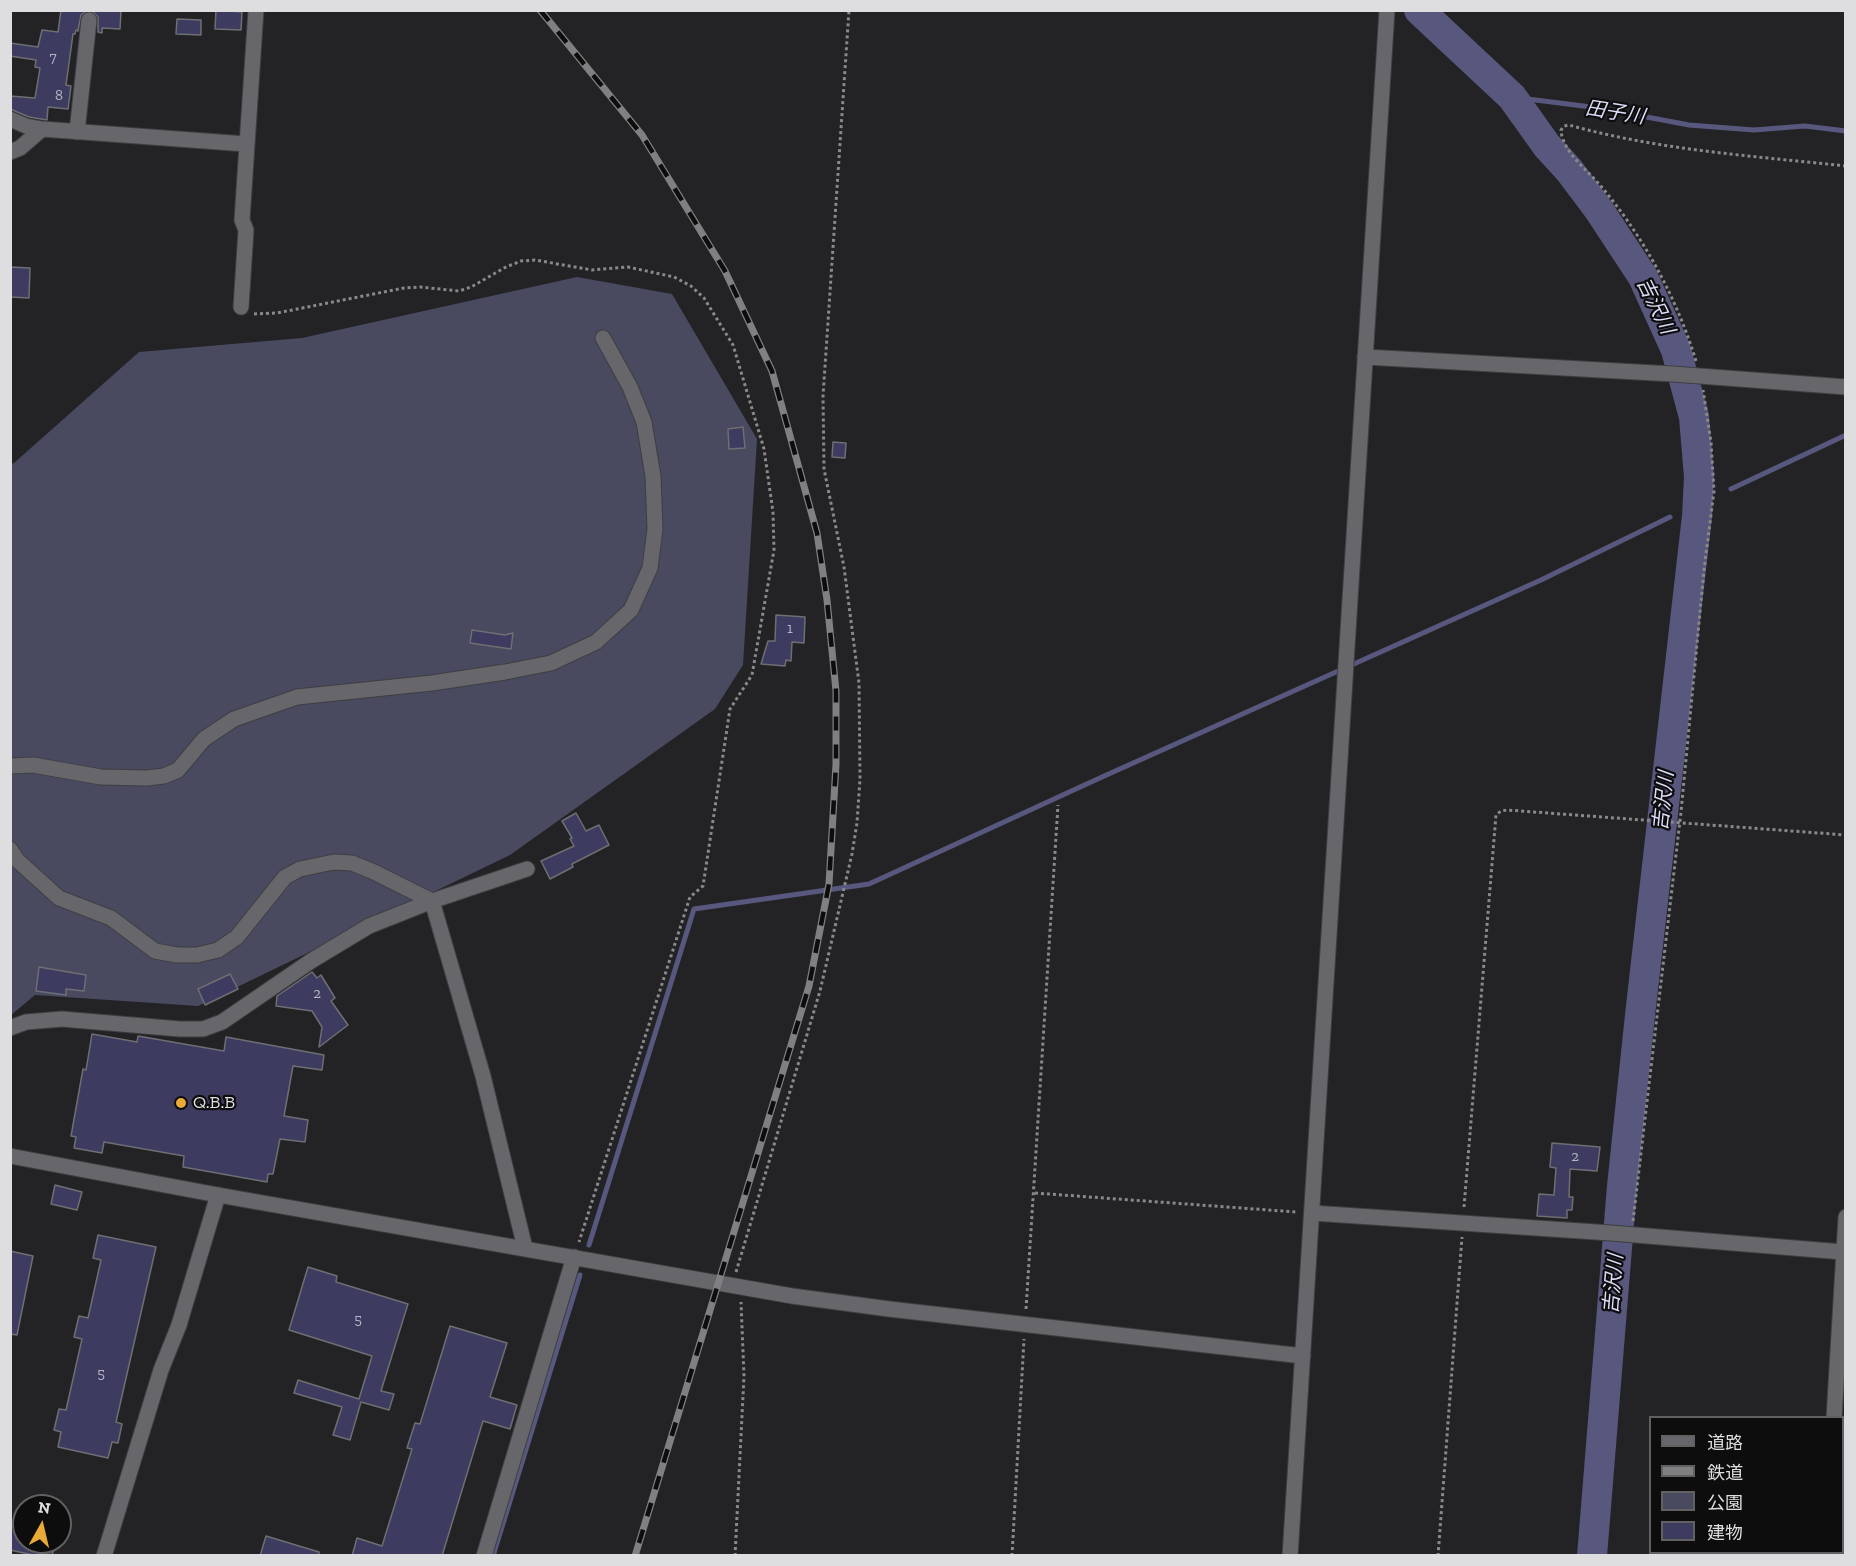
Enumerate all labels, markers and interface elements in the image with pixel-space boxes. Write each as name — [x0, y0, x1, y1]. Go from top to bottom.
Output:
house number: 7 — [49, 49, 57, 67]
house number: 8 — [55, 87, 63, 105]
water label: 田子川 — [1583, 96, 1647, 130]
water label: 吉沢川 — [1631, 274, 1679, 338]
house number: 1 — [787, 620, 793, 638]
water label: 吉沢川 — [1649, 770, 1679, 832]
house number: 2 — [313, 985, 321, 1003]
place label: Q.B.B — [193, 1092, 235, 1114]
marker: Q.B.B — [174, 1096, 188, 1110]
house number: 2 — [1571, 1148, 1579, 1166]
water label: 吉沢川 — [1599, 1253, 1629, 1315]
house number: 5 — [354, 1311, 362, 1329]
house number: 5 — [97, 1365, 105, 1383]
legend — [1649, 1416, 1844, 1554]
text: 道路 — [1707, 1432, 1743, 1454]
text: 鉄道 — [1707, 1462, 1743, 1484]
text: 公園 — [1707, 1492, 1743, 1514]
north arrow — [12, 1494, 72, 1554]
text: N — [37, 1497, 52, 1518]
text: 建物 — [1707, 1522, 1743, 1544]

